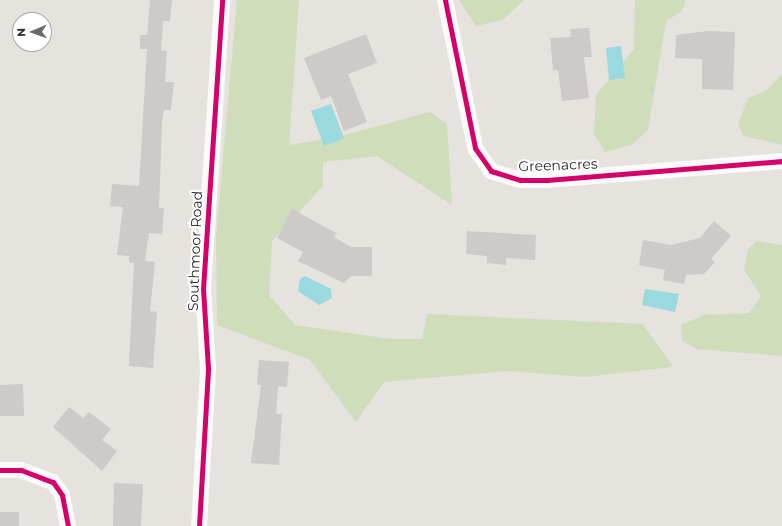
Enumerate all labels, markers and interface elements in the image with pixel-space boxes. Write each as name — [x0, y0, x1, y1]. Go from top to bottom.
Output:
north arrow — [12, 12, 52, 52]
text: N — [14, 28, 28, 37]
street label: Greenacres — [518, 155, 598, 175]
street label: Southmoor Road — [185, 191, 205, 311]

